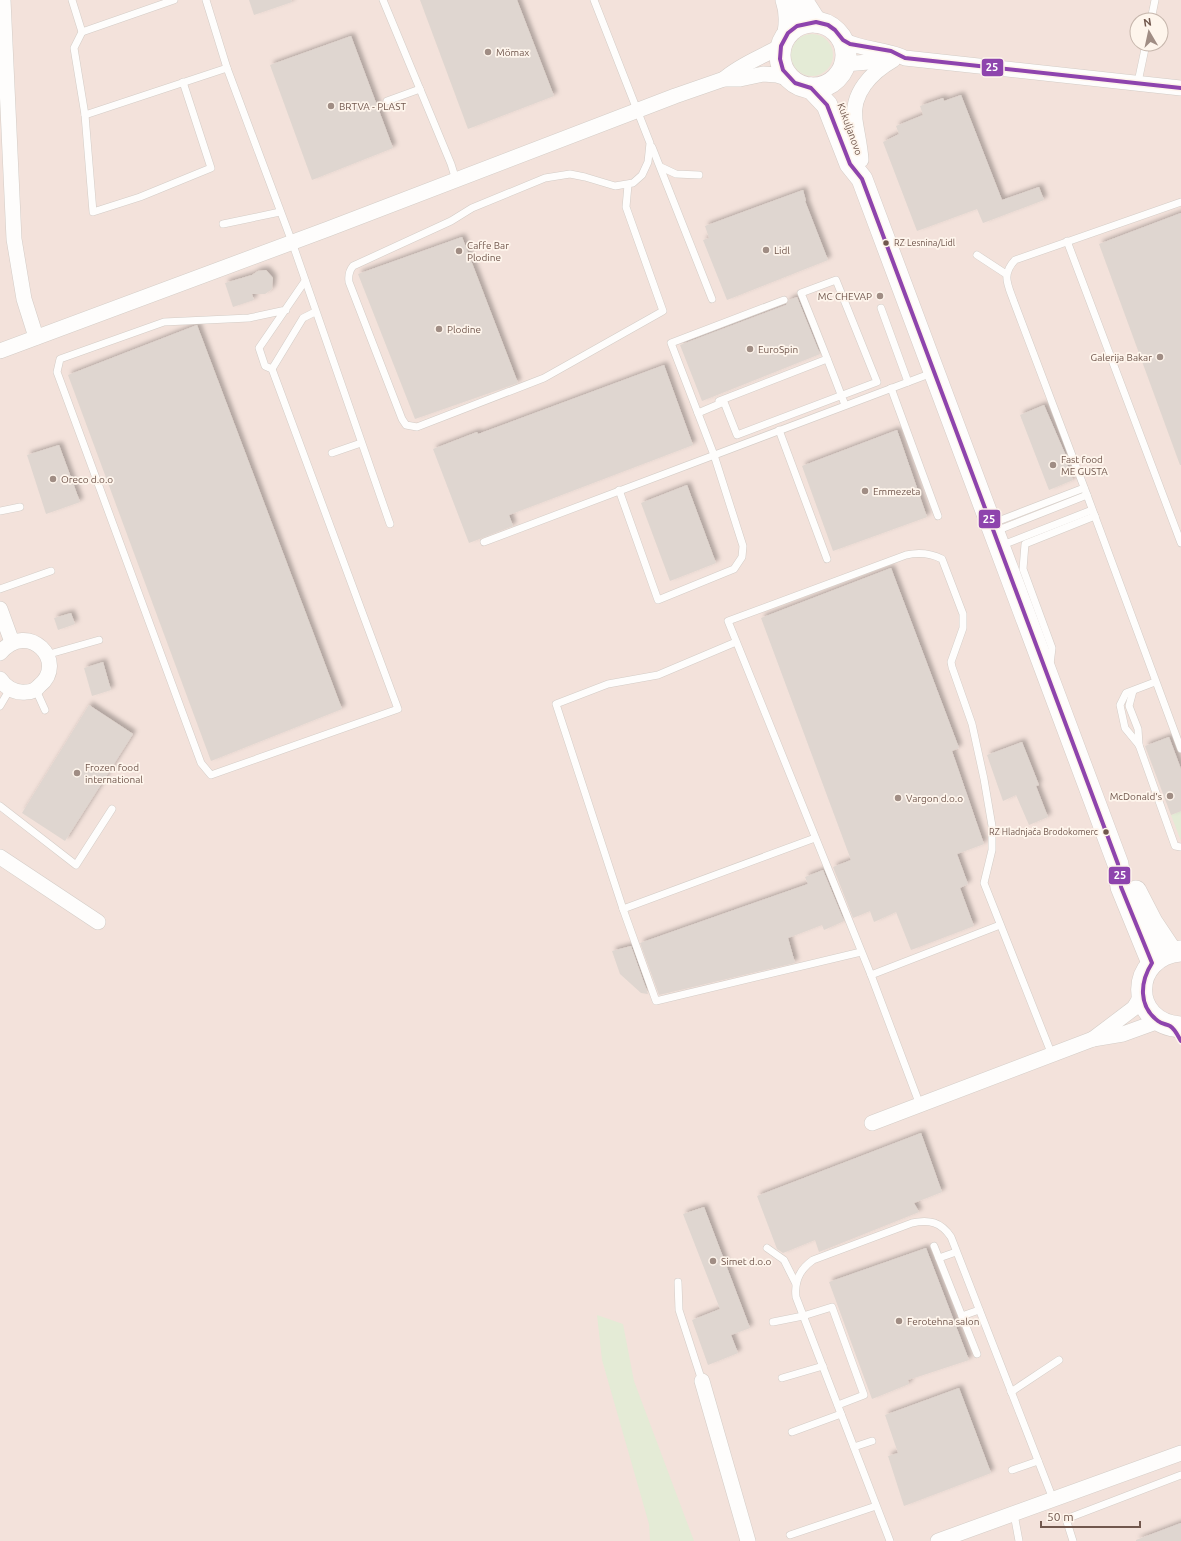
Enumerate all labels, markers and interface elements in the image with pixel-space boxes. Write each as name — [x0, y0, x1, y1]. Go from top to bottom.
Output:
north arrow — [1129, 12, 1169, 52]
text: N — [1142, 16, 1152, 29]
marker: Mömax — [483, 47, 493, 57]
place label: Mömax — [496, 47, 529, 58]
line badge: 25 — [981, 58, 1004, 77]
text: 25 — [986, 61, 998, 73]
marker: BRTVA - PLAST — [326, 101, 336, 111]
place label: BRTVA - PLAST — [339, 101, 406, 112]
street label: Kukuljanovo — [835, 101, 865, 157]
marker: RZ Lesnina/Lidl — [881, 238, 891, 248]
place label: RZ Lesnina/Lidl — [894, 238, 956, 248]
place label: Caffe Bar Plodine — [467, 240, 509, 263]
marker: Lidl — [761, 245, 771, 255]
place label: Lidl — [774, 245, 790, 256]
marker: Caffe Bar Plodine — [454, 246, 464, 256]
place label: MC CHEVAP — [818, 291, 872, 302]
marker: MC CHEVAP — [875, 291, 885, 301]
marker: Plodine — [434, 324, 444, 334]
place label: Plodine — [447, 324, 481, 335]
marker: EuroSpin — [745, 344, 755, 354]
place label: EuroSpin — [758, 344, 798, 355]
place label: Galerija Bakar — [1091, 352, 1152, 363]
marker: Galerija Bakar — [1155, 352, 1165, 362]
place label: Fast food ME GUSTA — [1061, 454, 1108, 477]
marker: Fast food ME GUSTA — [1048, 460, 1058, 470]
marker: Oreco d.o.o — [48, 474, 58, 484]
place label: Oreco d.o.o — [61, 474, 113, 485]
marker: Emmezeta — [860, 486, 870, 496]
place label: Emmezeta — [873, 486, 920, 497]
line badge: 25 — [978, 509, 1001, 529]
text: 25 — [983, 513, 995, 525]
place label: Frozen food international — [85, 762, 143, 785]
marker: Frozen food international — [72, 768, 82, 778]
place label: McDonald's — [1110, 791, 1162, 802]
marker: McDonald's — [1165, 791, 1175, 801]
marker: Vargon d.o.o — [893, 793, 903, 803]
place label: Vargon d.o.o — [906, 793, 963, 804]
place label: RZ Hladnjača Brodokomerc — [989, 827, 1098, 837]
marker: RZ Hladnjača Brodokomerc — [1101, 827, 1111, 837]
line badge: 25 — [1108, 866, 1131, 885]
text: 25 — [1114, 869, 1126, 881]
marker: Simet d.o.o — [708, 1256, 718, 1266]
place label: Simet d.o.o — [721, 1256, 772, 1267]
marker: Ferotehna salon — [894, 1316, 904, 1326]
place label: Ferotehna salon — [907, 1316, 979, 1327]
scale bar — [1041, 1503, 1140, 1529]
text: 50 m — [1047, 1510, 1074, 1523]

